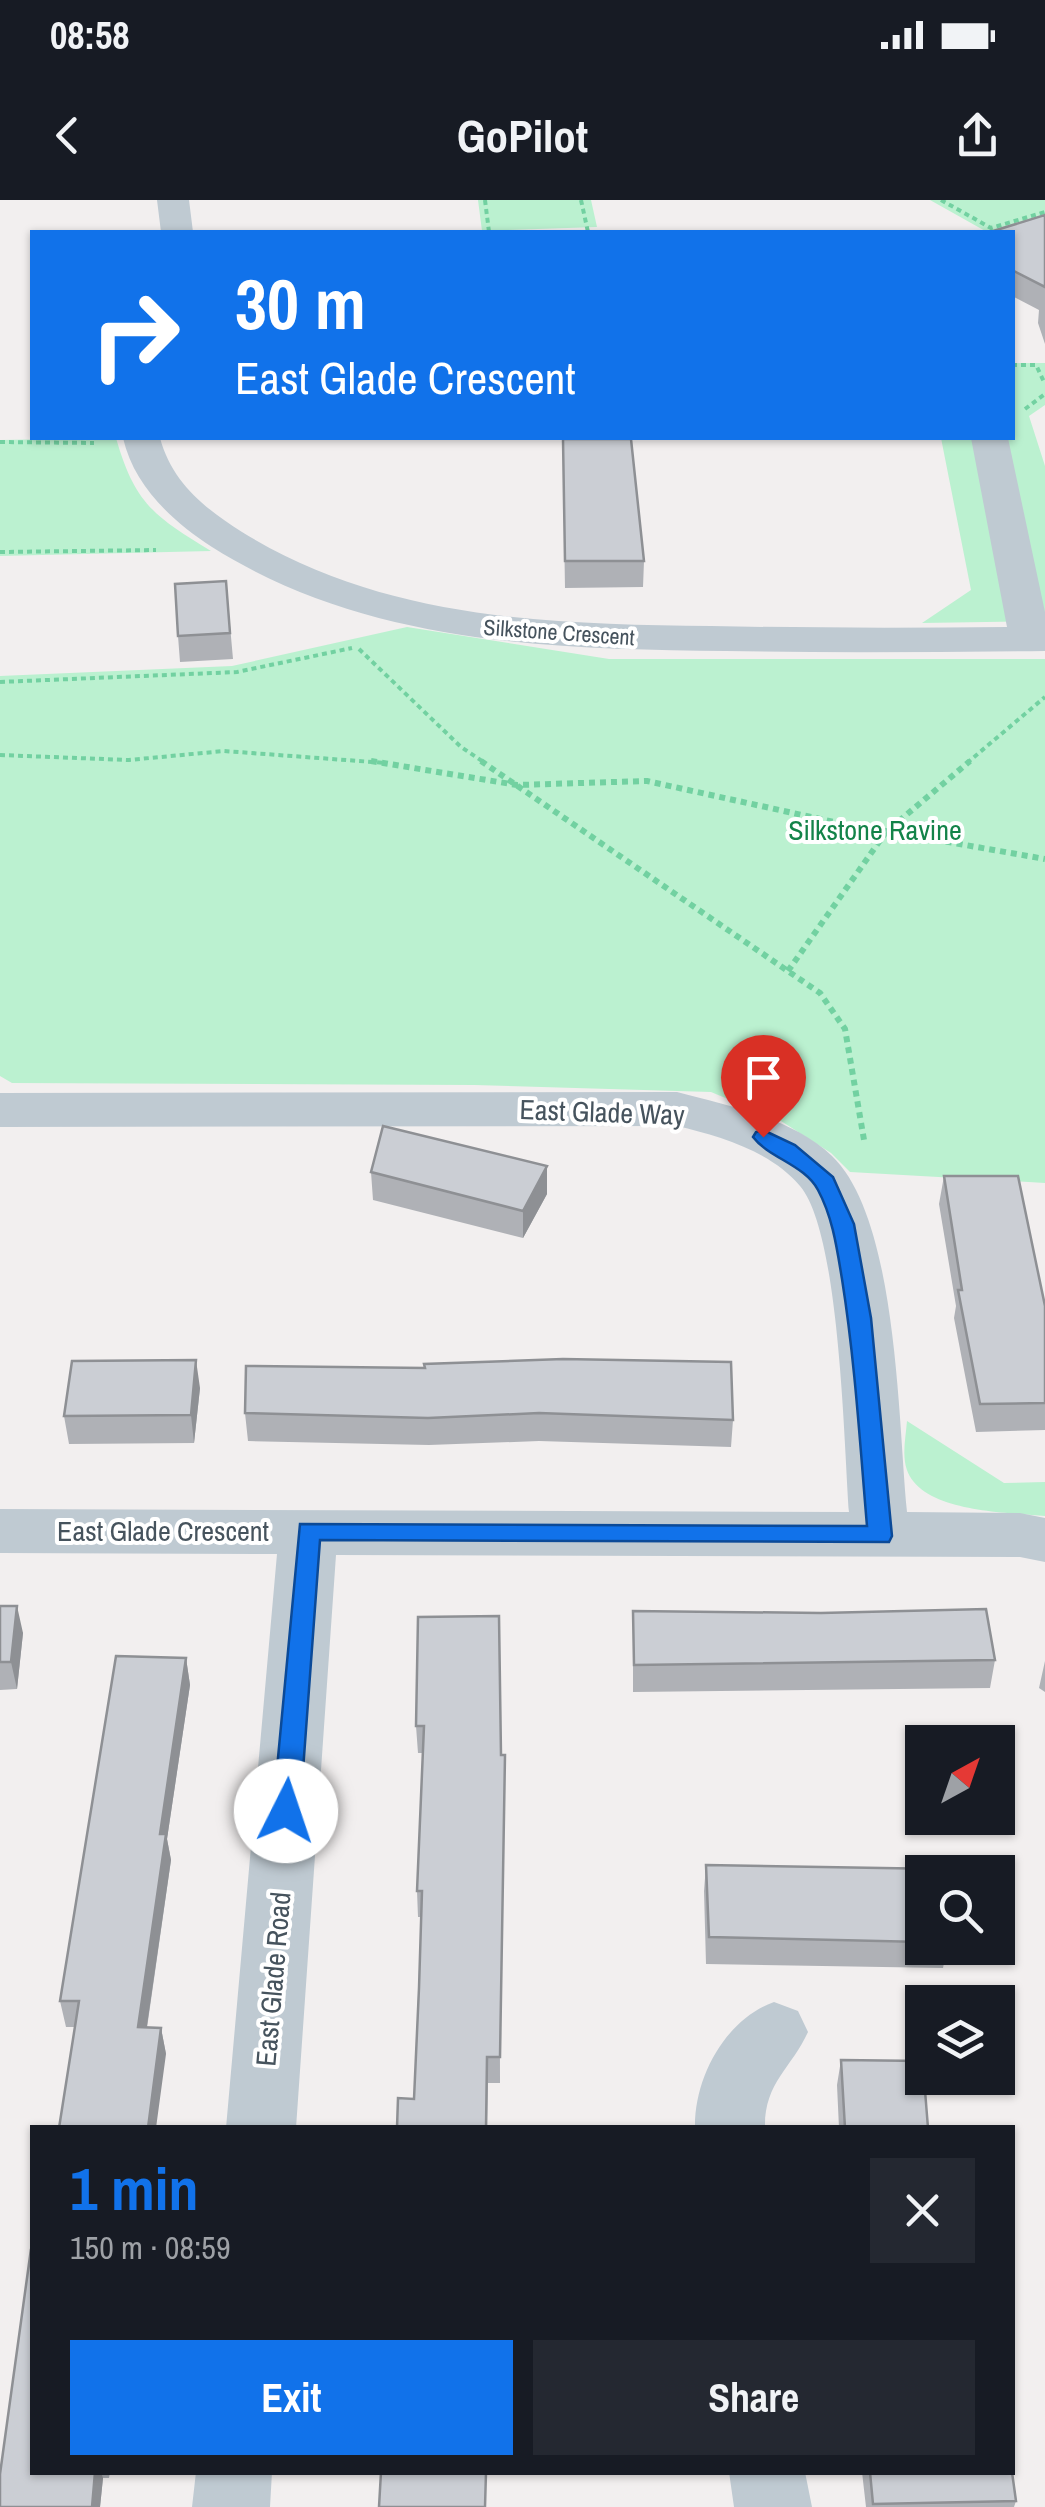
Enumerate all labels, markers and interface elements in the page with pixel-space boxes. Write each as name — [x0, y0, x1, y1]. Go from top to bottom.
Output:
text: 08:58 — [50, 10, 130, 61]
text: GoPilot — [457, 105, 588, 166]
icon: back — [40, 108, 95, 163]
icon: share — [950, 108, 1005, 163]
text: 30 m — [235, 257, 366, 351]
icon: right — [70, 270, 200, 400]
text: East Glade Crescent — [235, 347, 575, 408]
street label: Silkstone Crescent — [482, 612, 636, 652]
park label: Silkstone Ravine — [788, 811, 962, 849]
pin — [721, 1035, 806, 1138]
icon: arrive — [736, 1050, 791, 1105]
street label: East Glade Way — [519, 1090, 686, 1134]
street label: East Glade Crescent — [57, 1512, 269, 1550]
north arrow — [905, 1725, 1015, 1835]
map controls — [905, 1725, 1015, 2095]
position arrow — [234, 1759, 338, 1863]
button: search — [905, 1855, 1015, 1965]
street label: East Glade Road — [246, 1890, 300, 2068]
button: layers — [905, 1985, 1015, 2095]
text: 1 min — [70, 2148, 199, 2229]
button: close — [870, 2158, 975, 2263]
text: 150 m · 08:59 — [70, 2226, 230, 2269]
button: Exit — [70, 2340, 513, 2455]
button: Share — [533, 2340, 975, 2455]

